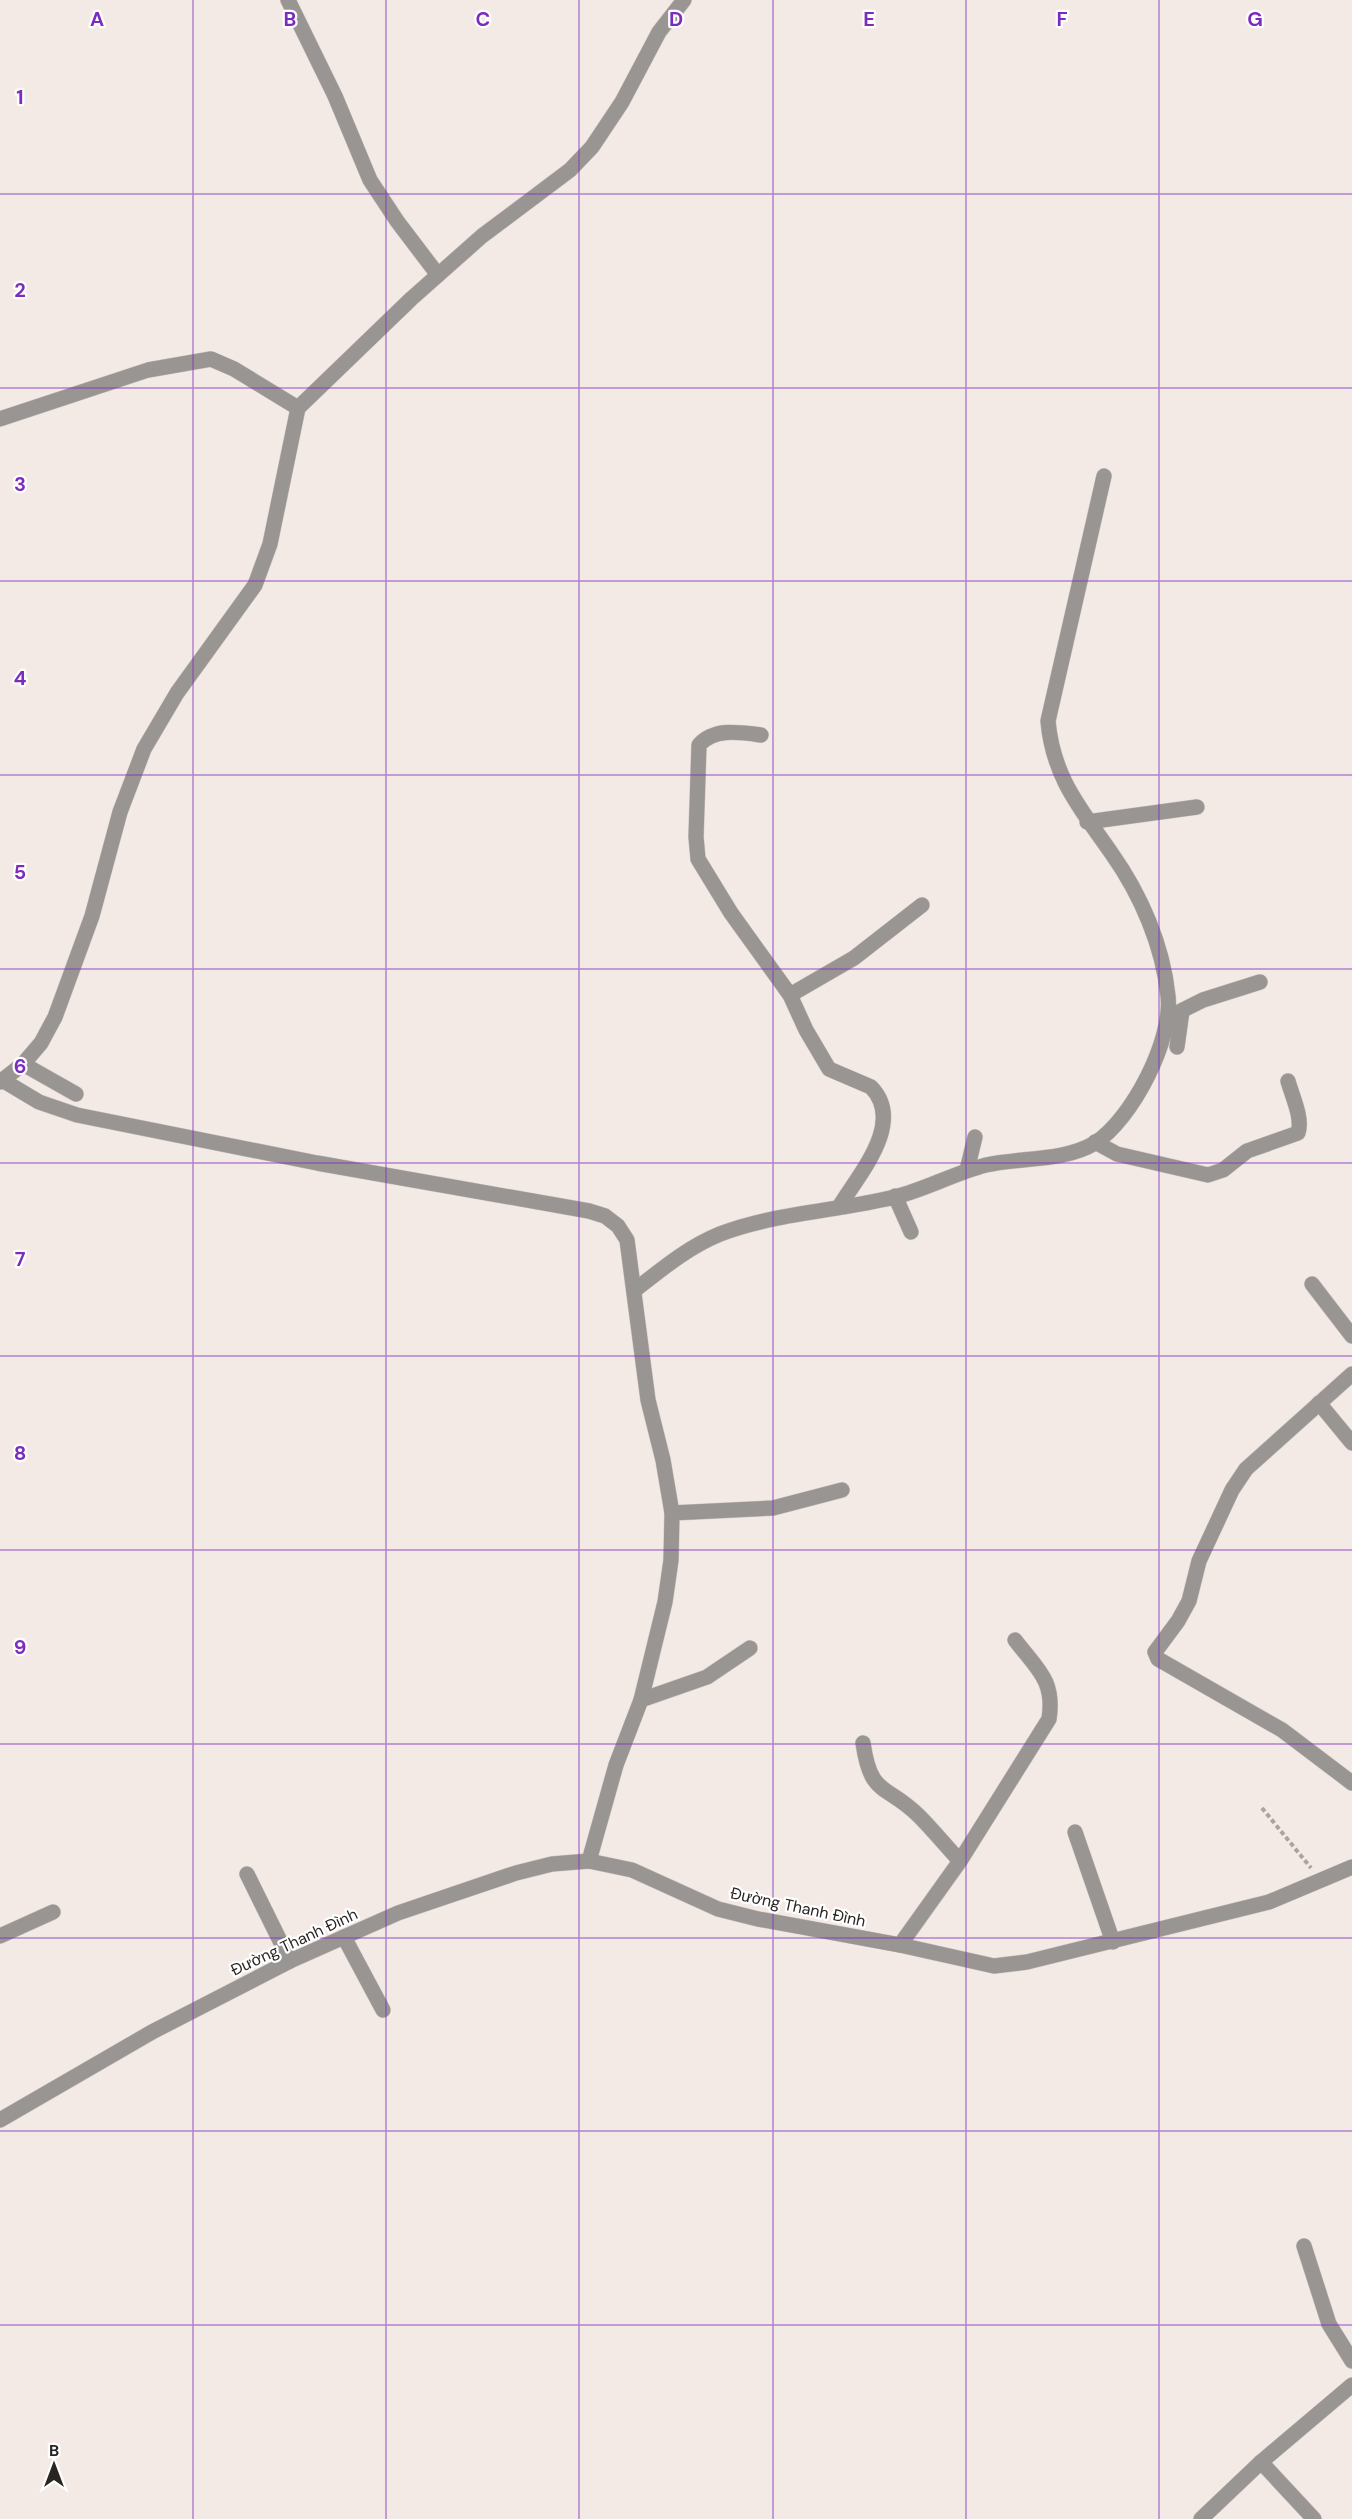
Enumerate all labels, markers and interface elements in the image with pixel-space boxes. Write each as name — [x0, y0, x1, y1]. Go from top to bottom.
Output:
text: A — [90, 6, 104, 32]
text: B — [284, 6, 296, 32]
text: C — [476, 6, 490, 32]
text: D — [669, 6, 683, 32]
text: E — [863, 6, 875, 32]
text: F — [1056, 6, 1068, 32]
text: G — [1247, 6, 1263, 32]
text: 1 — [16, 84, 24, 110]
text: 2 — [14, 277, 26, 303]
text: 3 — [14, 471, 26, 497]
text: 4 — [14, 665, 27, 691]
text: 5 — [14, 859, 26, 885]
text: 6 — [14, 1053, 26, 1079]
text: 7 — [15, 1246, 26, 1272]
text: 8 — [14, 1440, 26, 1466]
text: 9 — [14, 1634, 26, 1660]
street label: Đường Thanh Đình — [728, 1882, 868, 1932]
street label: Đường Thanh Đình — [227, 1903, 361, 1981]
north arrow — [24, 2435, 84, 2495]
text: B — [49, 2440, 59, 2461]

